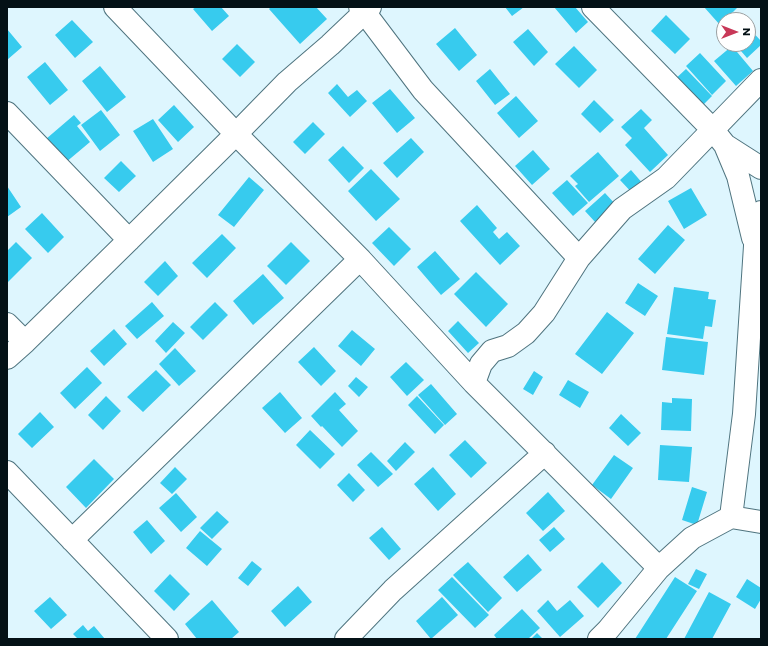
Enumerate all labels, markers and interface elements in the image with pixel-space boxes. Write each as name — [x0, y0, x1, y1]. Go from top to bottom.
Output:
north arrow — [716, 12, 756, 52]
text: N — [739, 28, 755, 36]

